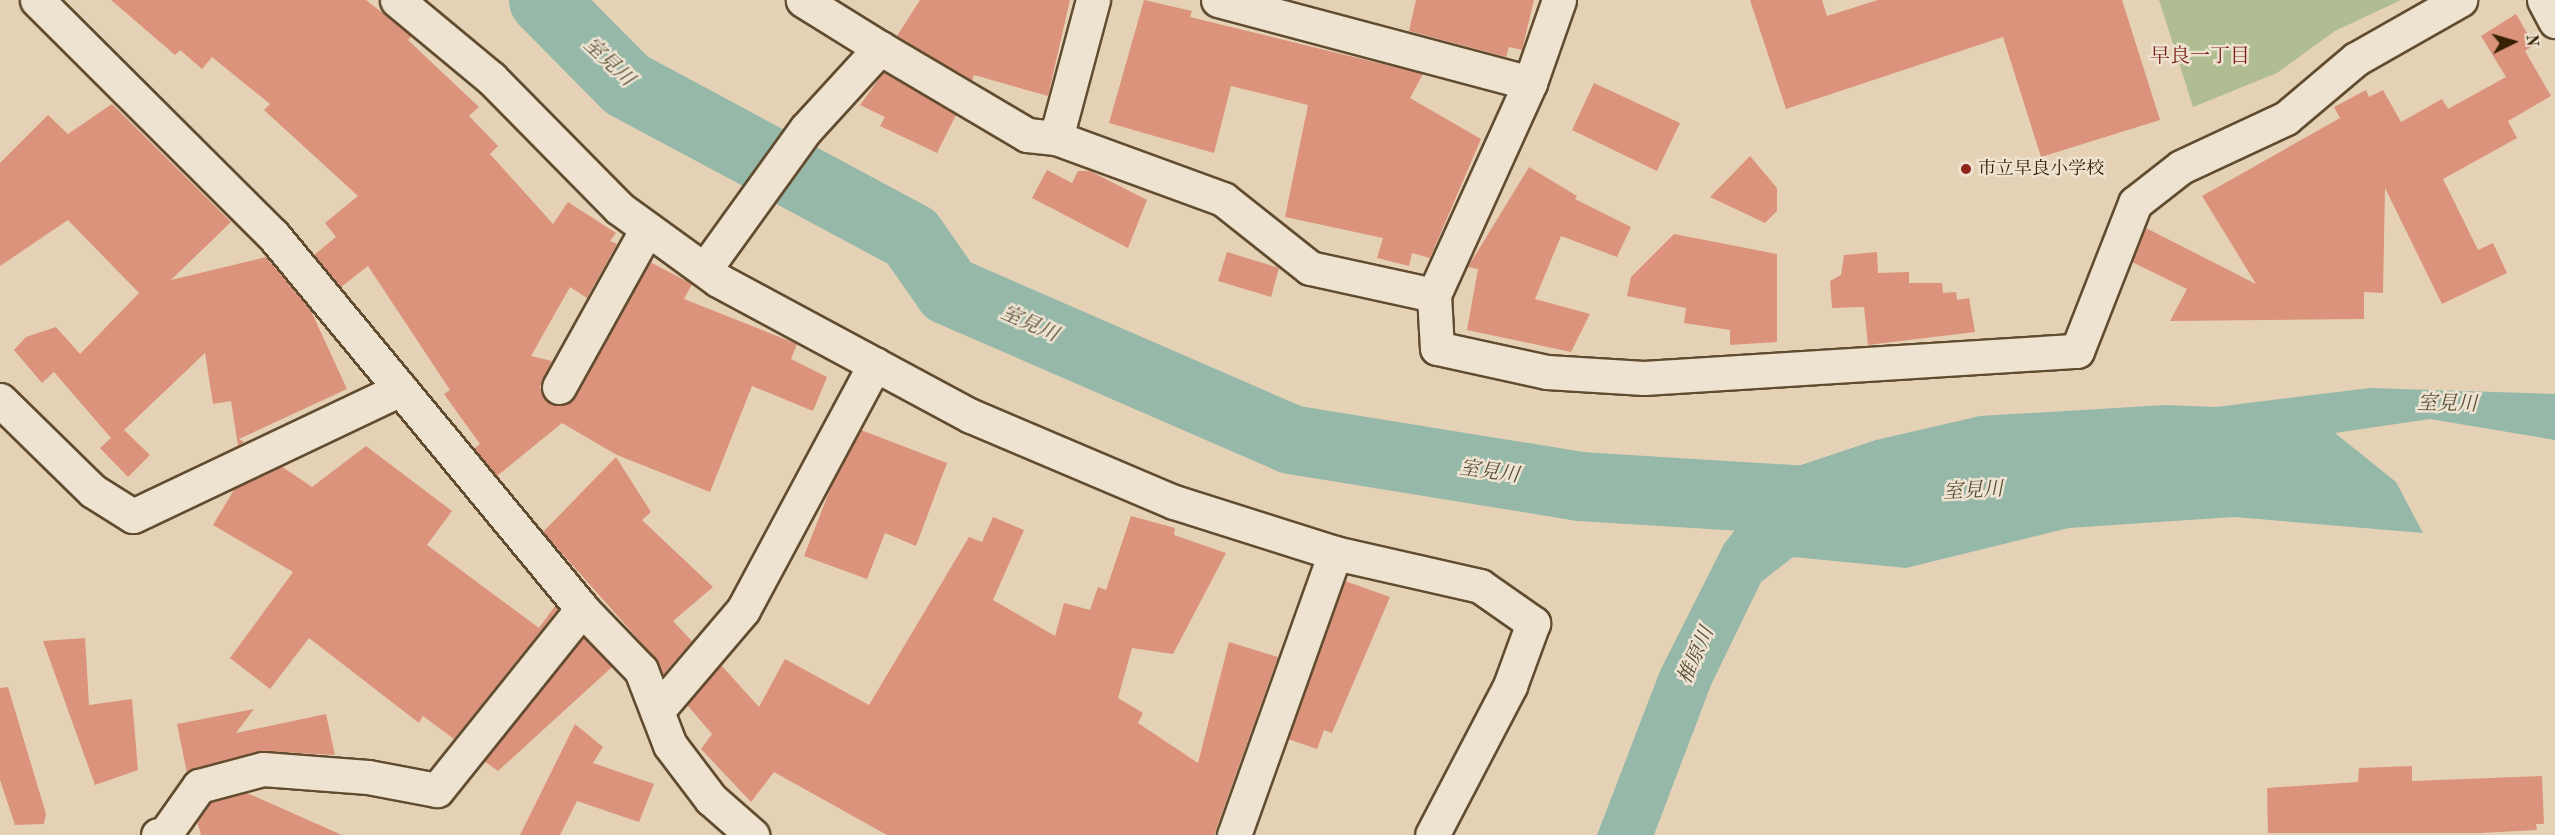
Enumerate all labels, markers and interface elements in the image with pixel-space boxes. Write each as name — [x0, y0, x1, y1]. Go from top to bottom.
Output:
north arrow — [2483, 12, 2543, 72]
water label: 室見川 — [578, 34, 638, 92]
text: N — [2522, 34, 2539, 47]
district label: 早良一丁目 — [2150, 45, 2250, 69]
place label: 市立早良小学校 — [1978, 158, 2104, 180]
marker: 市立早良小学校 — [1959, 162, 1973, 176]
water label: 室見川 — [997, 302, 1061, 348]
water label: 室見川 — [2417, 392, 2477, 418]
water label: 室見川 — [1458, 457, 1520, 489]
water label: 室見川 — [1942, 478, 2004, 506]
water label: 椎原川 — [1674, 624, 1720, 688]

